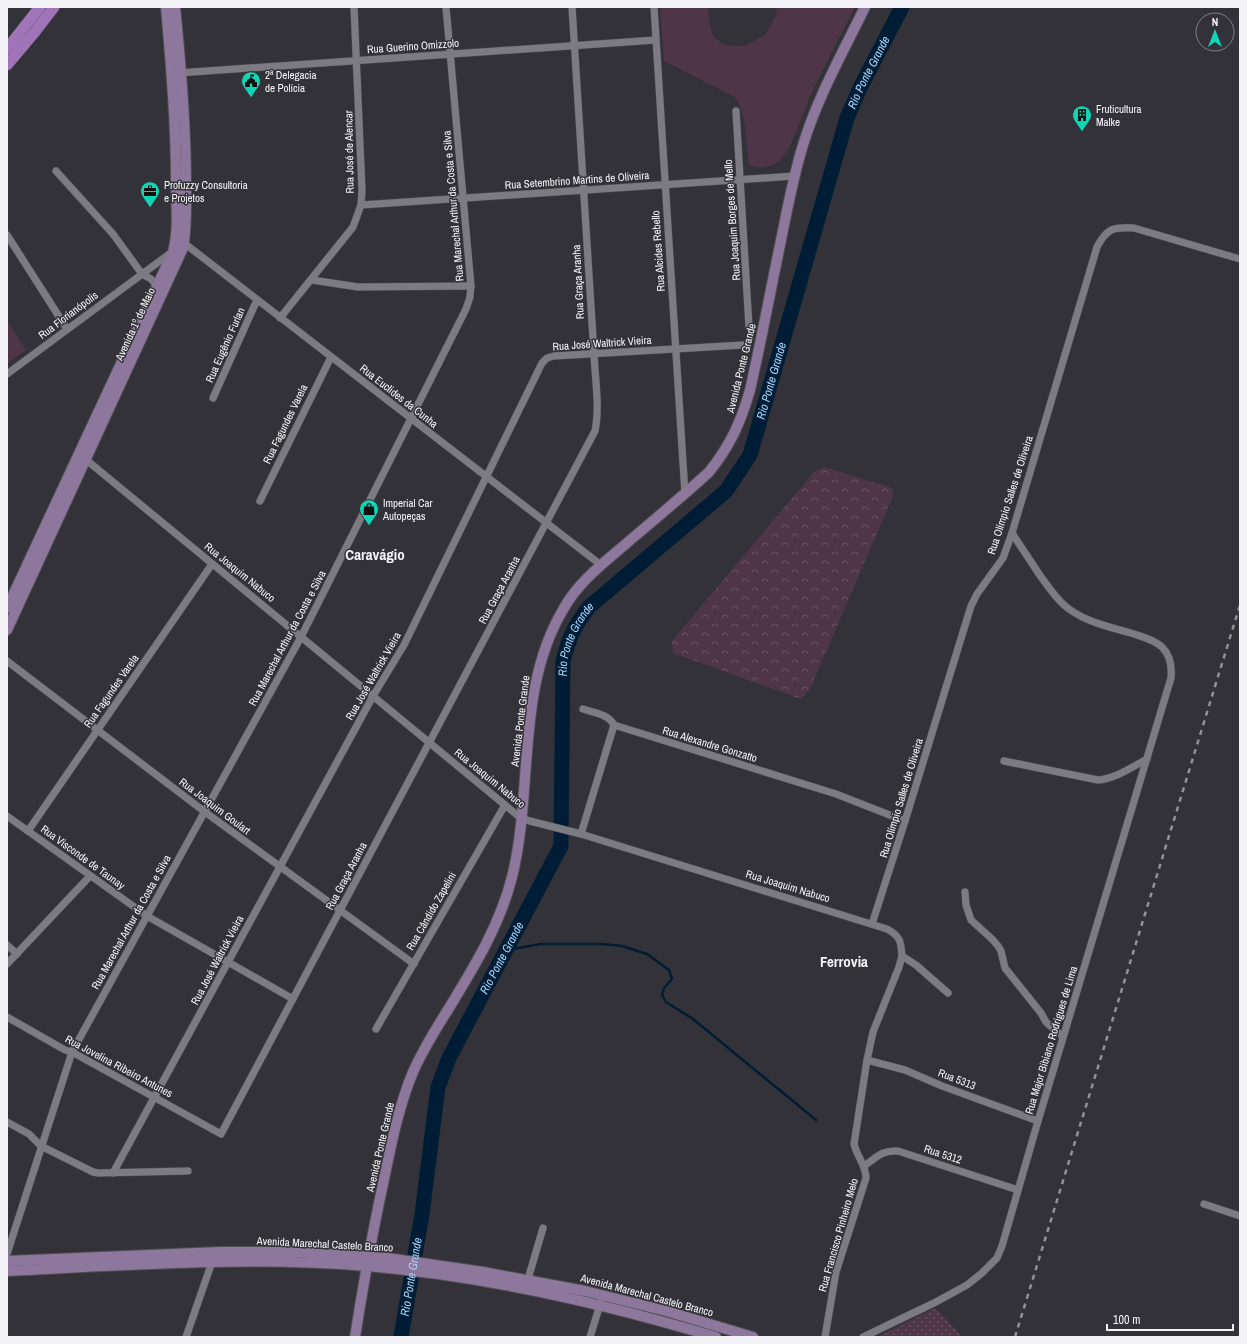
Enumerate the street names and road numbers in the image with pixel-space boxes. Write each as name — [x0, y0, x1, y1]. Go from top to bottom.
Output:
street label: Rua Guerino Omizzolo — [366, 36, 460, 56]
street label: Rua José de Alencar — [341, 110, 357, 194]
street label: Rua Marechal Arthur da Costa e Silva — [439, 130, 467, 282]
street label: Rua Joaquim Borges de Mello — [721, 159, 743, 281]
street label: Rua Setembrino Martins de Oliveira — [504, 168, 650, 192]
street label: Rua Alcides Rebello — [648, 210, 668, 292]
street label: Rua Graça Aranha — [569, 244, 587, 320]
street label: Avenida 1º de Maio — [112, 285, 158, 364]
street label: Rua Florianópolis — [35, 288, 101, 342]
street label: Rua Eugênio Furlan — [202, 305, 248, 385]
street label: Avenida Ponte Grande — [723, 322, 759, 415]
street label: Rua José Waltrick Vieira — [552, 333, 652, 353]
street label: Rua Euclides da Cunha — [357, 361, 441, 431]
street label: Rua Fagundes Varela — [260, 382, 310, 466]
street label: Rua Olímpio Salles de Oliveira — [984, 434, 1036, 556]
street label: Rua Joaquim Nabuco — [202, 539, 278, 605]
street label: Rua Graça Aranha — [475, 554, 523, 626]
street label: Rua Marechal Arthur da Costa e Silva — [245, 568, 329, 708]
street label: Rua José Waltrick Vieira — [342, 630, 404, 722]
street label: Rua Fagundes Varela — [80, 651, 142, 731]
street label: Avenida Ponte Grande — [507, 675, 533, 768]
street label: Rua Alexandre Gonzatto — [661, 723, 759, 765]
street label: Rua Olímpio Salles de Oliveira — [876, 736, 926, 860]
street label: Rua Joaquim Nabuco — [452, 745, 528, 811]
street label: Rua Joaquim Goulart — [177, 775, 254, 838]
street label: Rua Visconde de Taunay — [38, 822, 128, 893]
street label: Rua Graça Aranha — [322, 840, 370, 912]
street label: Rua Marechal Arthur da Costa e Silva — [88, 852, 174, 992]
street label: Rua Joaquim Nabuco — [744, 867, 832, 905]
street label: Rua Cândido Zapelini — [403, 869, 459, 953]
street label: Rua José Waltrick Vieira — [188, 913, 246, 1007]
street label: Rua Major Bibiano Rodrigues de Lima — [1022, 964, 1080, 1116]
street label: Rua Jovelina Ribeiro Antunes — [63, 1032, 176, 1101]
street label: Rua 5313 — [936, 1065, 978, 1093]
street label: Avenida Ponte Grande — [363, 1101, 397, 1194]
street label: Rua 5312 — [922, 1141, 964, 1167]
street label: Rua Francisco Pinheiro Melo — [815, 1177, 861, 1293]
street label: Avenida Marechal Castelo Branco — [255, 1233, 394, 1255]
street label: Avenida Marechal Castelo Branco — [578, 1270, 715, 1319]

